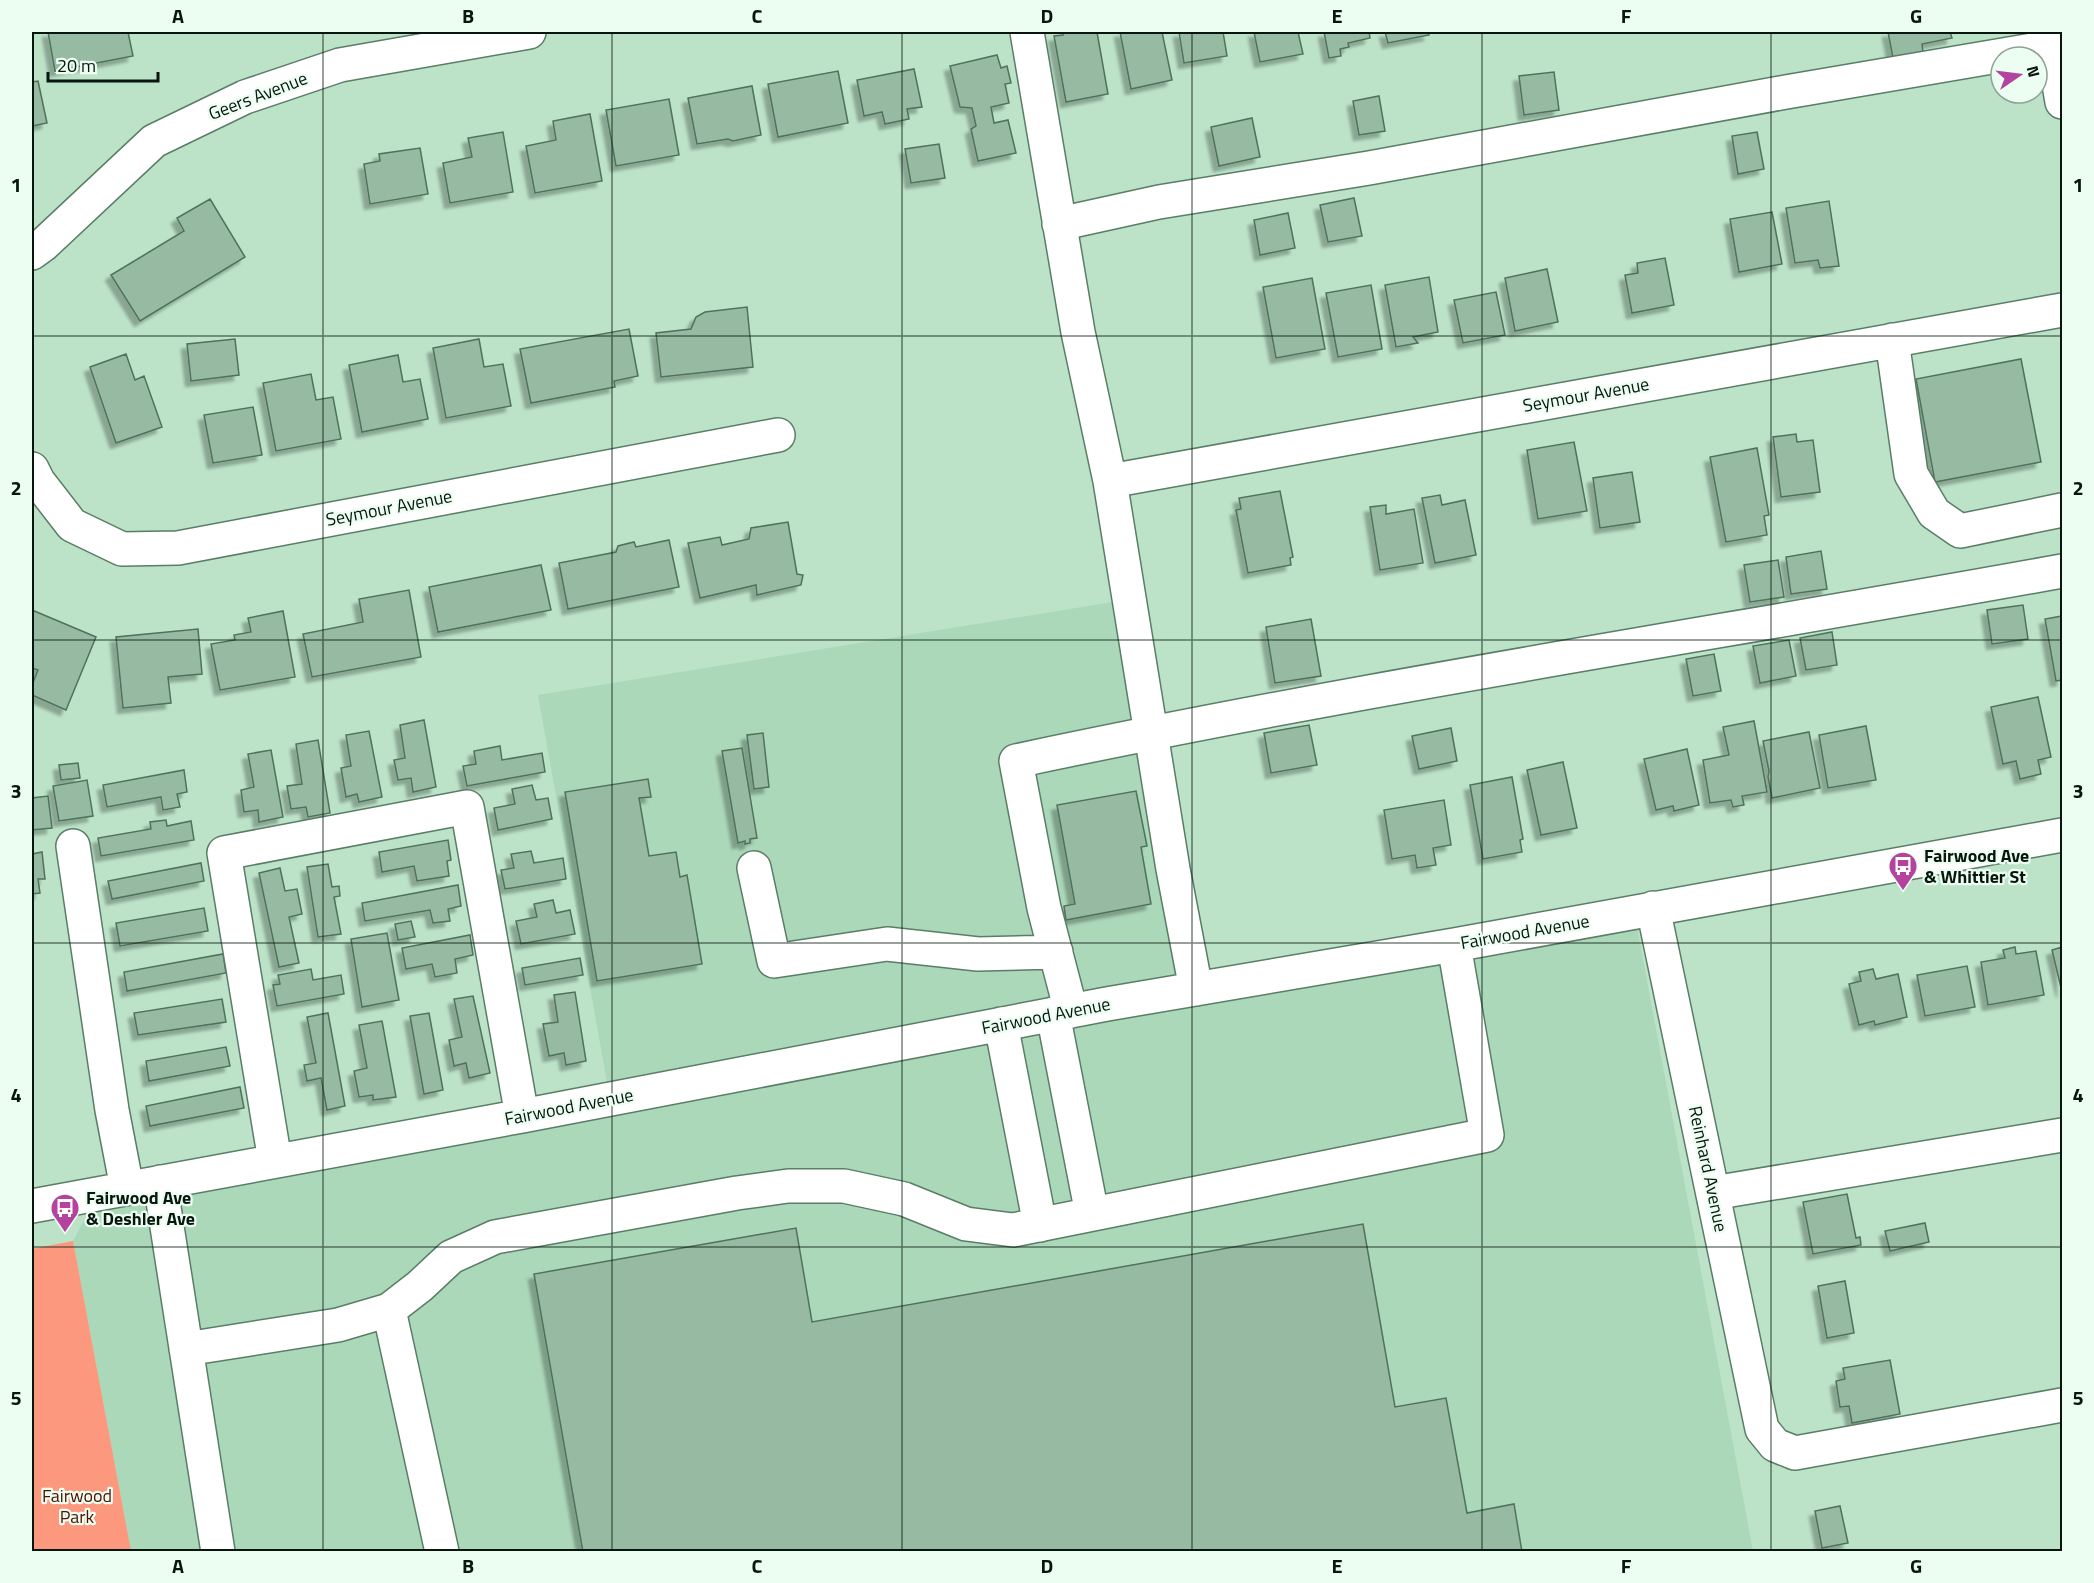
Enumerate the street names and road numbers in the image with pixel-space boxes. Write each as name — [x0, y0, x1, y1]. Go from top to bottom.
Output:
street label: Geers Avenue — [204, 64, 311, 127]
street label: Seymour Avenue — [1521, 370, 1651, 419]
street label: Seymour Avenue — [324, 482, 454, 533]
street label: Fairwood Avenue — [1458, 907, 1592, 956]
street label: Fairwood Avenue — [979, 990, 1113, 1041]
street label: Fairwood Avenue — [502, 1081, 636, 1132]
street label: Reinhard Avenue — [1682, 1103, 1735, 1234]

